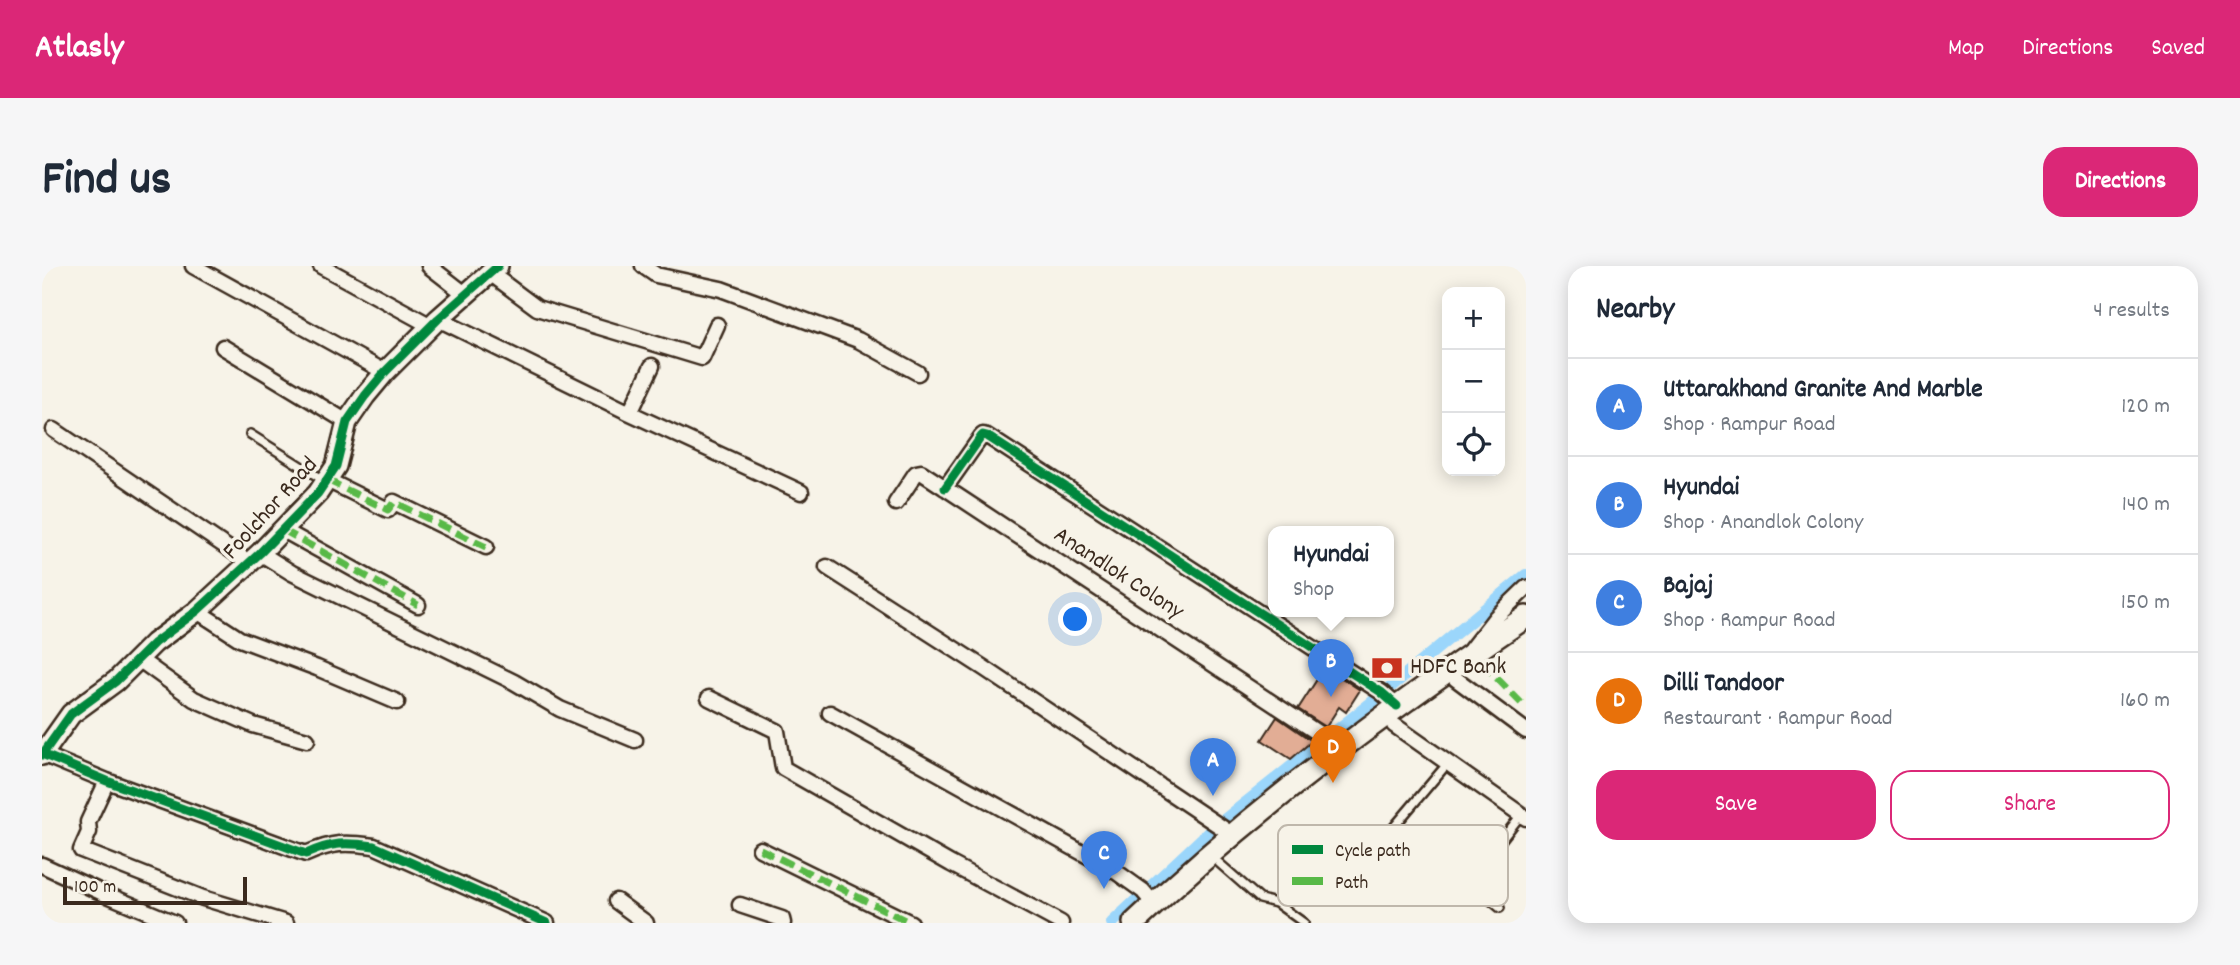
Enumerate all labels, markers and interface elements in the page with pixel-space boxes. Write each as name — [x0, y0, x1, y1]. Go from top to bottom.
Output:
text: Atlasly — [35, 26, 124, 73]
text: Map — [1948, 32, 1984, 66]
text: Directions — [2022, 32, 2113, 66]
text: Saved — [2151, 32, 2205, 66]
text: Find us — [42, 147, 171, 217]
button: Directions — [2043, 147, 2198, 217]
map controls — [1442, 287, 1505, 476]
button: + — [1442, 287, 1505, 350]
text: Nearby — [1596, 290, 1674, 333]
text: 4 results — [2093, 295, 2170, 328]
button: − — [1442, 350, 1505, 413]
text: Uttarakhand Granite And Marble — [1663, 372, 1983, 409]
text: A — [1613, 391, 1625, 424]
text: 120 m — [2121, 391, 2170, 424]
text: Shop · Rampur Road — [1663, 409, 1835, 442]
button: locate — [1442, 413, 1505, 476]
street label: Foolchor Road — [215, 450, 327, 568]
text: Hyundai — [1663, 470, 1739, 507]
text: B — [1614, 489, 1624, 522]
text: 140 m — [2122, 489, 2170, 522]
text: Shop · Anandlok Colony — [1663, 507, 1863, 540]
street label: Anandlok Colony — [1046, 519, 1191, 630]
popup — [1268, 526, 1394, 617]
text: Hyundai — [1293, 537, 1369, 574]
text: Bajaj — [1663, 568, 1713, 605]
text: Shop — [1293, 574, 1334, 607]
text: C — [1613, 587, 1625, 620]
text: 150 m — [2121, 587, 2170, 620]
your location — [1058, 602, 1092, 636]
text: Shop · Rampur Road — [1663, 605, 1835, 638]
pin: B — [1308, 639, 1354, 697]
bank icon: HDFC Bank — [1370, 651, 1404, 685]
place label: HDFC Bank — [1410, 651, 1506, 685]
text: Dilli Tandoor — [1663, 666, 1784, 703]
text: D — [1613, 685, 1625, 718]
text: 160 m — [2120, 685, 2170, 718]
text: Restaurant · Rampur Road — [1663, 703, 1893, 736]
pin: D — [1310, 725, 1356, 783]
pin: A — [1190, 738, 1236, 796]
button: Save — [1596, 770, 1876, 840]
button: Share — [1890, 770, 2170, 840]
legend — [1278, 825, 1508, 906]
pin: C — [1081, 831, 1127, 889]
text: Cycle path — [1335, 839, 1410, 866]
text: Path — [1335, 871, 1368, 898]
scale bar — [63, 874, 247, 906]
text: 100 m — [74, 875, 116, 902]

